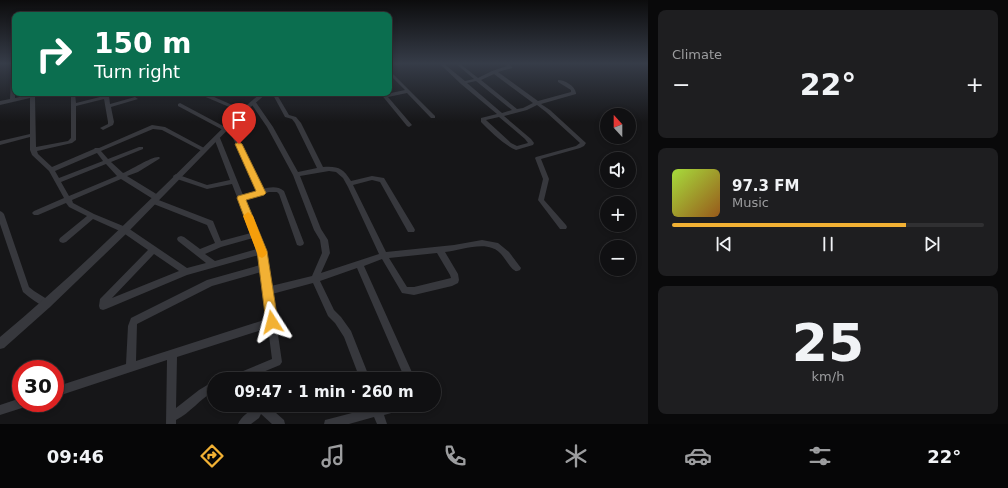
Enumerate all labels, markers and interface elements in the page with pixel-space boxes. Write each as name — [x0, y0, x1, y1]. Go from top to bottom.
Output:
text: 150 m — [94, 27, 191, 60]
icon: right — [28, 28, 80, 80]
text: Climate — [672, 47, 722, 62]
text: Turn right — [94, 61, 180, 82]
text: 22° — [800, 67, 856, 102]
text: − — [672, 72, 690, 97]
text: + — [966, 72, 984, 97]
pin — [222, 103, 256, 144]
north arrow — [600, 108, 636, 144]
map controls — [600, 108, 636, 276]
icon: arrive — [228, 109, 250, 131]
button: sound — [600, 152, 636, 188]
text: 97.3 FM — [732, 177, 799, 195]
text: Music — [732, 195, 769, 210]
button: + — [600, 196, 636, 232]
icon: previous — [713, 233, 735, 255]
icon: pause — [817, 233, 839, 255]
icon: next — [921, 233, 943, 255]
button: − — [600, 240, 636, 276]
position arrow — [251, 301, 293, 343]
text: 25 — [792, 313, 864, 373]
speed limit sign: 30 — [12, 360, 64, 412]
text: km/h — [812, 369, 844, 384]
text: 09:47 · 1 min · 260 m — [234, 383, 414, 401]
icon: directions — [198, 442, 226, 470]
icon: music — [319, 442, 347, 470]
icon: phone — [441, 442, 469, 470]
icon: climate — [562, 442, 590, 470]
icon: car — [684, 442, 712, 470]
icon: filters — [806, 442, 834, 470]
text: 09:46 — [47, 446, 104, 467]
text: 22° — [927, 446, 961, 467]

